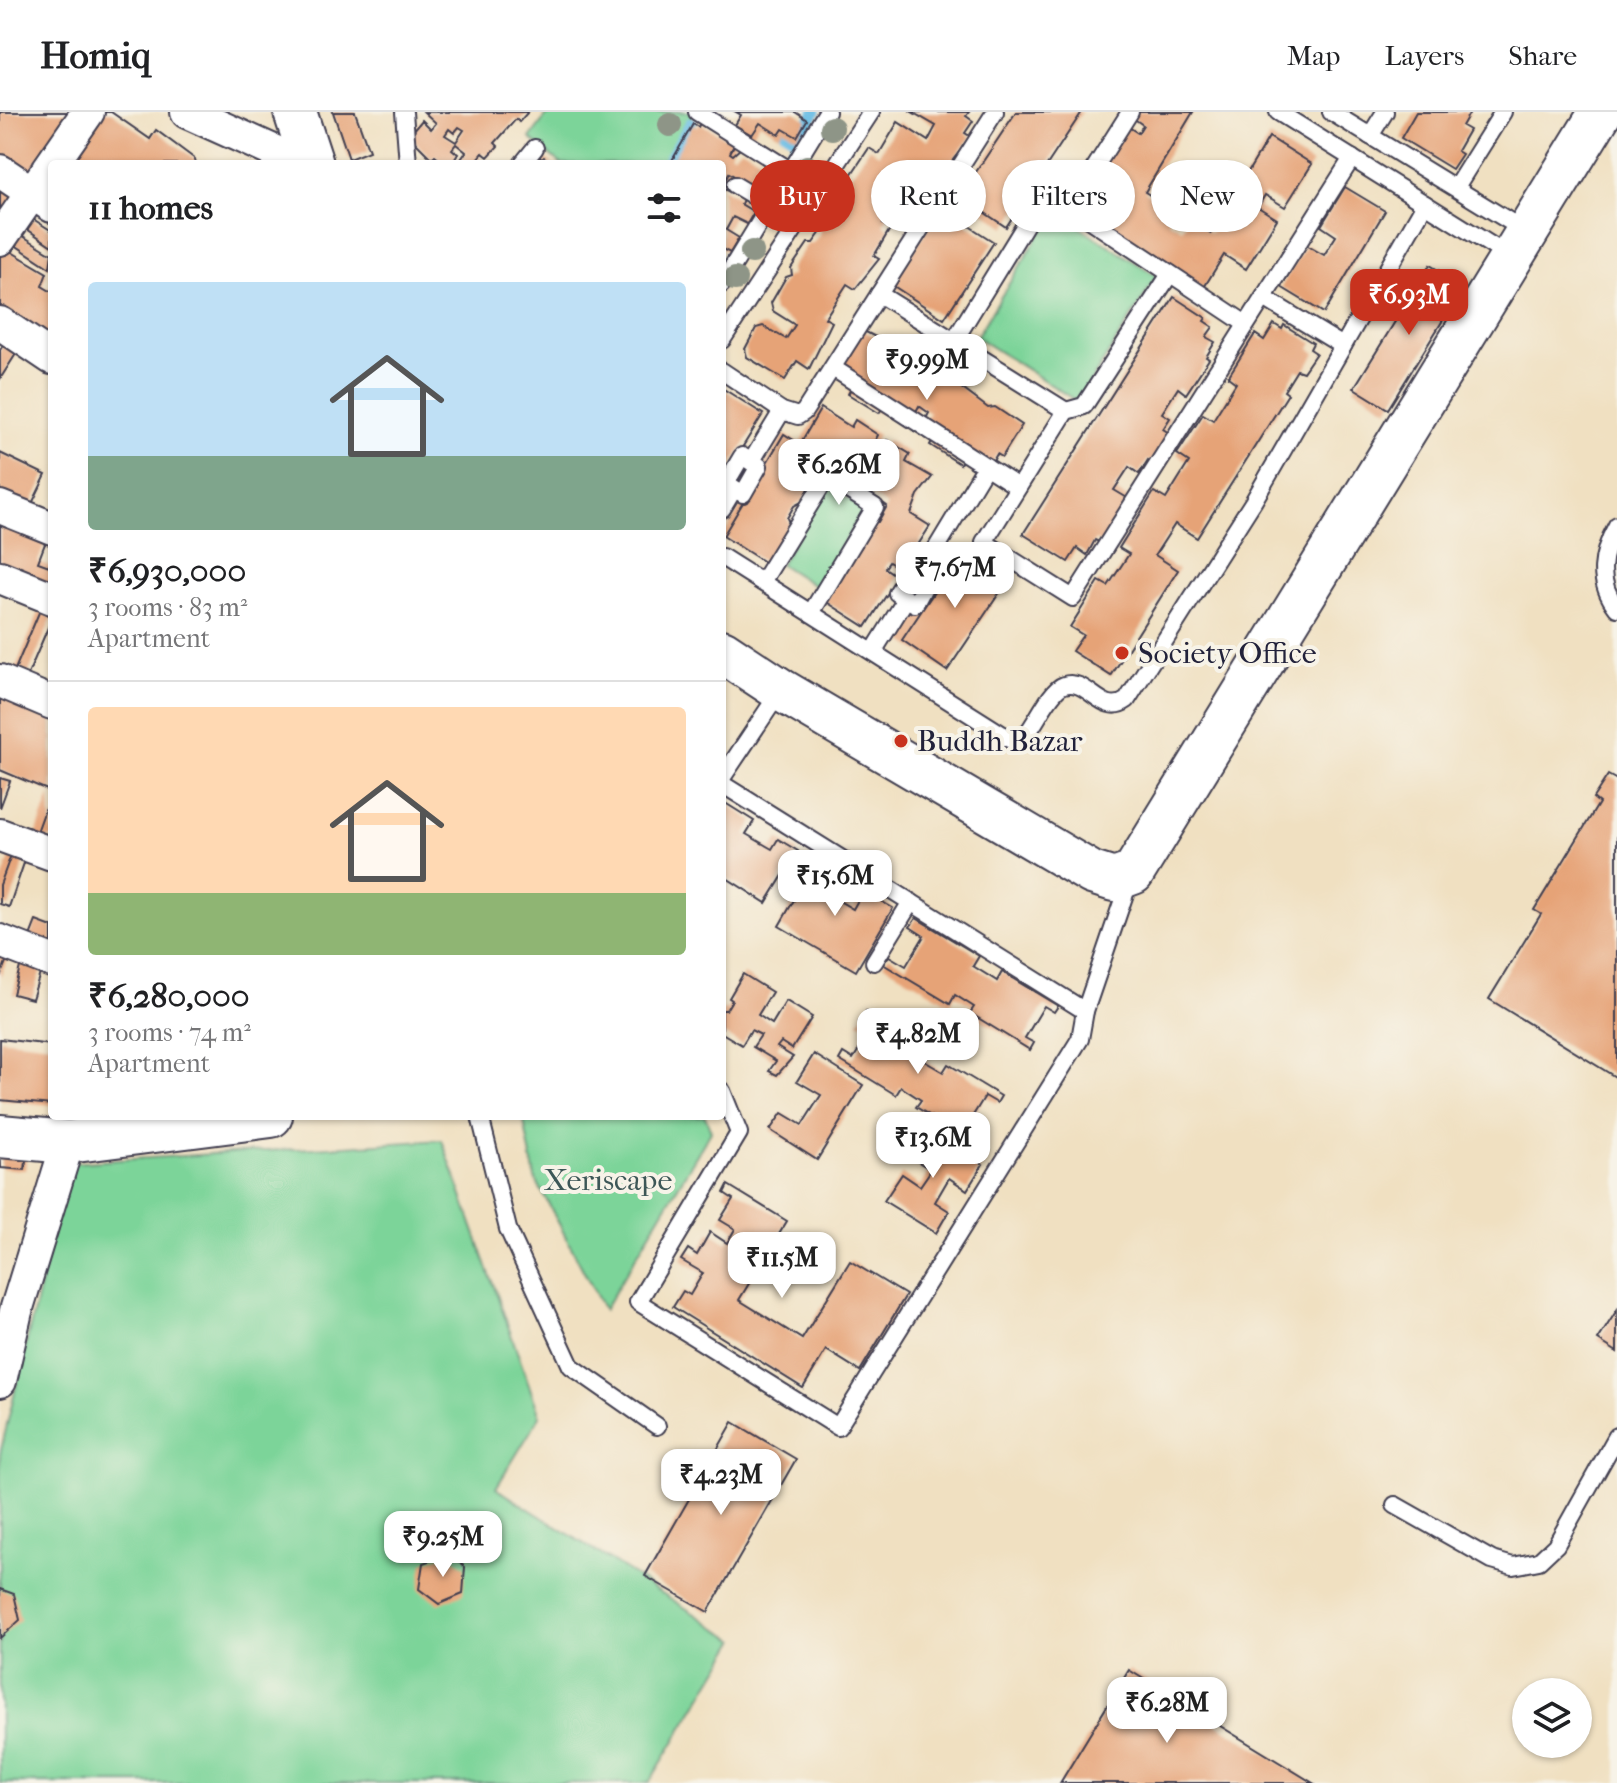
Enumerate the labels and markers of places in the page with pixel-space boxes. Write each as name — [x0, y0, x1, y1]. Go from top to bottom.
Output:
pin: ₹6.93M — [1344, 269, 1474, 337]
pin: ₹9.99M — [862, 334, 992, 402]
pin: ₹6.26M — [774, 439, 904, 507]
pin: ₹7.67M — [890, 542, 1020, 610]
place label: Society Office — [1138, 636, 1317, 671]
marker: Society Office — [1113, 644, 1131, 662]
place label: Buddh Bazar — [917, 724, 1083, 759]
marker: Buddh Bazar — [892, 732, 910, 750]
pin: ₹15.6M — [770, 850, 900, 918]
pin: ₹4.82M — [853, 1008, 983, 1076]
pin: ₹13.6M — [868, 1112, 998, 1180]
pin: ₹11.5M — [717, 1232, 847, 1300]
pin: ₹4.23M — [656, 1449, 786, 1517]
pin: ₹9.25M — [378, 1511, 508, 1579]
pin: ₹6.28M — [1102, 1677, 1232, 1745]

